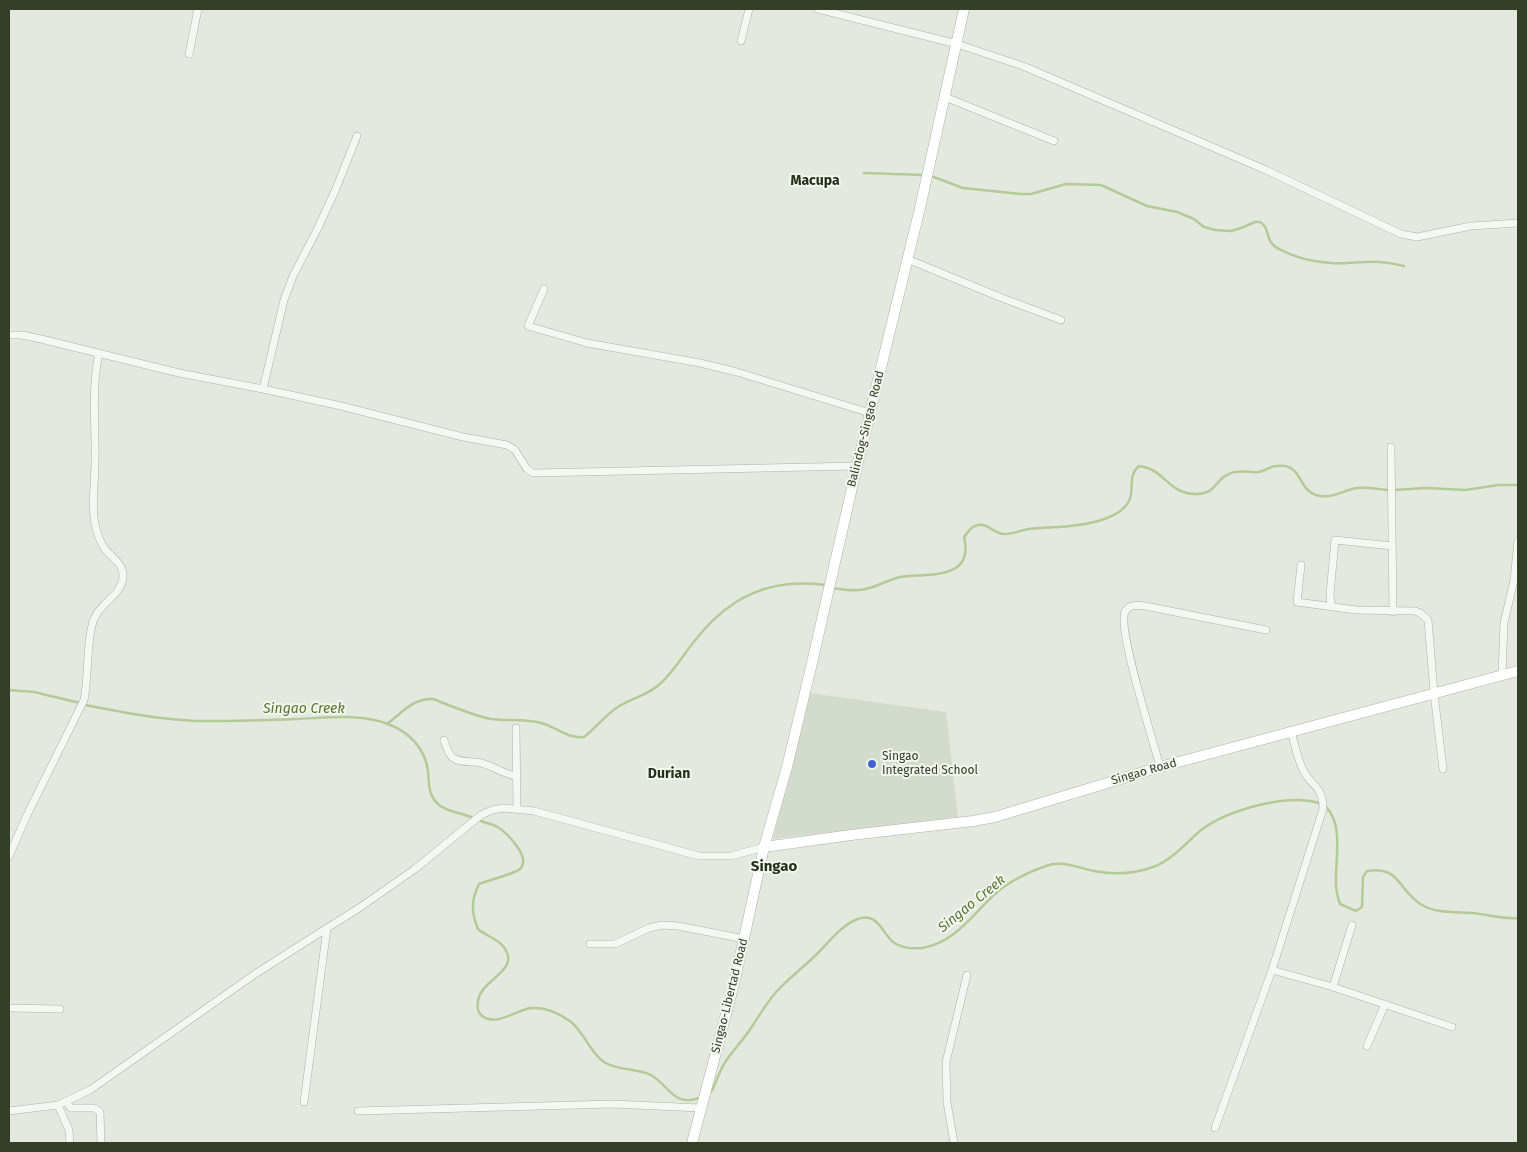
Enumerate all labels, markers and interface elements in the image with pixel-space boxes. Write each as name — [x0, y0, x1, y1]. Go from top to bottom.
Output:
district label: Macupa — [790, 173, 840, 189]
street label: Balindog-Singao Road — [845, 369, 887, 489]
water label: Singao Creek — [263, 701, 345, 717]
place label: Singao Integrated School — [882, 750, 978, 778]
street label: Singao Road — [1110, 756, 1178, 788]
marker: Singao Integrated School — [866, 758, 878, 770]
district label: Durian — [648, 766, 690, 782]
district label: Singao — [751, 858, 797, 876]
water label: Singao Creek — [935, 872, 1009, 936]
street label: Singao-Libertad Road — [709, 937, 751, 1055]

